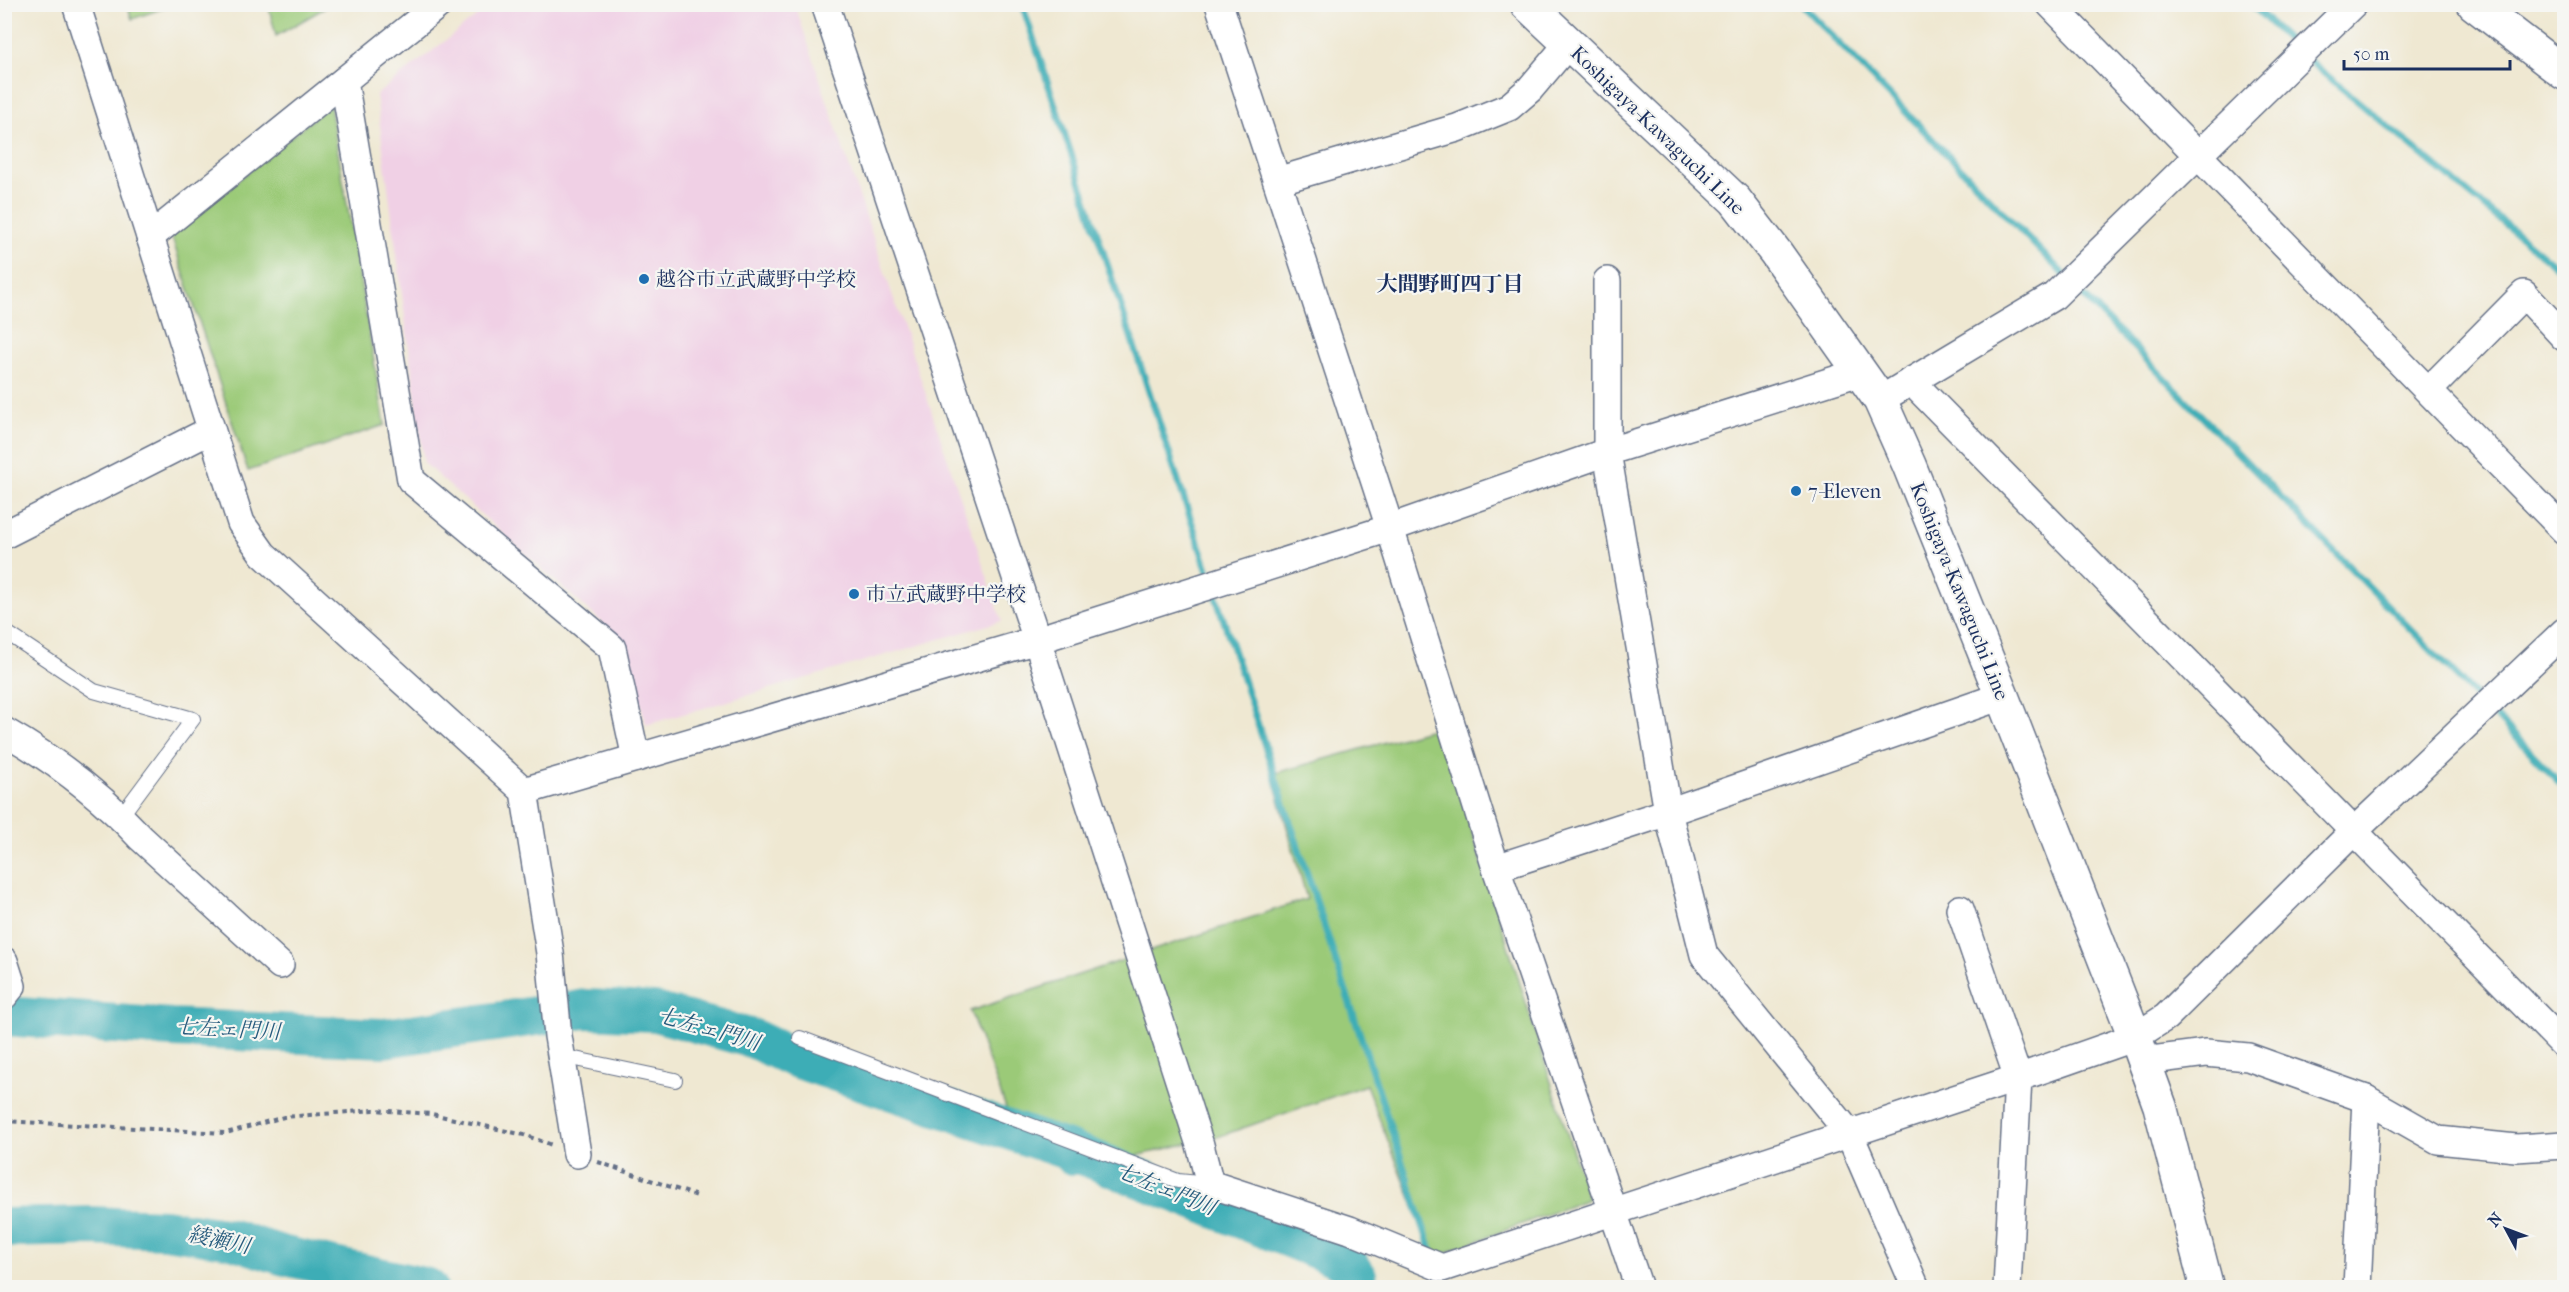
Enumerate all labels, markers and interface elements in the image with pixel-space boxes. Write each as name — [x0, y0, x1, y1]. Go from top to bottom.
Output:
scale bar — [2344, 33, 2510, 71]
street label: Koshigaya-Kawaguchi Line — [1566, 41, 1749, 219]
text: 50 m — [2353, 44, 2390, 65]
place label: 越谷市立武蔵野中学校 — [656, 268, 856, 291]
marker: 越谷市立武蔵野中学校 — [637, 272, 651, 286]
district label: 大間野町四丁目 — [1377, 272, 1524, 296]
street label: Koshigaya-Kawaguchi Line — [1905, 479, 2014, 703]
place label: 7-Eleven — [1808, 480, 1882, 503]
marker: 7-Eleven — [1789, 484, 1803, 498]
place label: 市立武蔵野中学校 — [866, 583, 1026, 606]
marker: 市立武蔵野中学校 — [847, 587, 861, 601]
water label: 七左ェ門川 — [655, 1003, 765, 1056]
water label: 七左ェ門川 — [175, 1014, 283, 1044]
water label: 七左ェ門川 — [1113, 1158, 1221, 1221]
north arrow — [2476, 1199, 2536, 1259]
text: N — [2484, 1208, 2507, 1230]
water label: 綾瀬川 — [186, 1222, 254, 1259]

